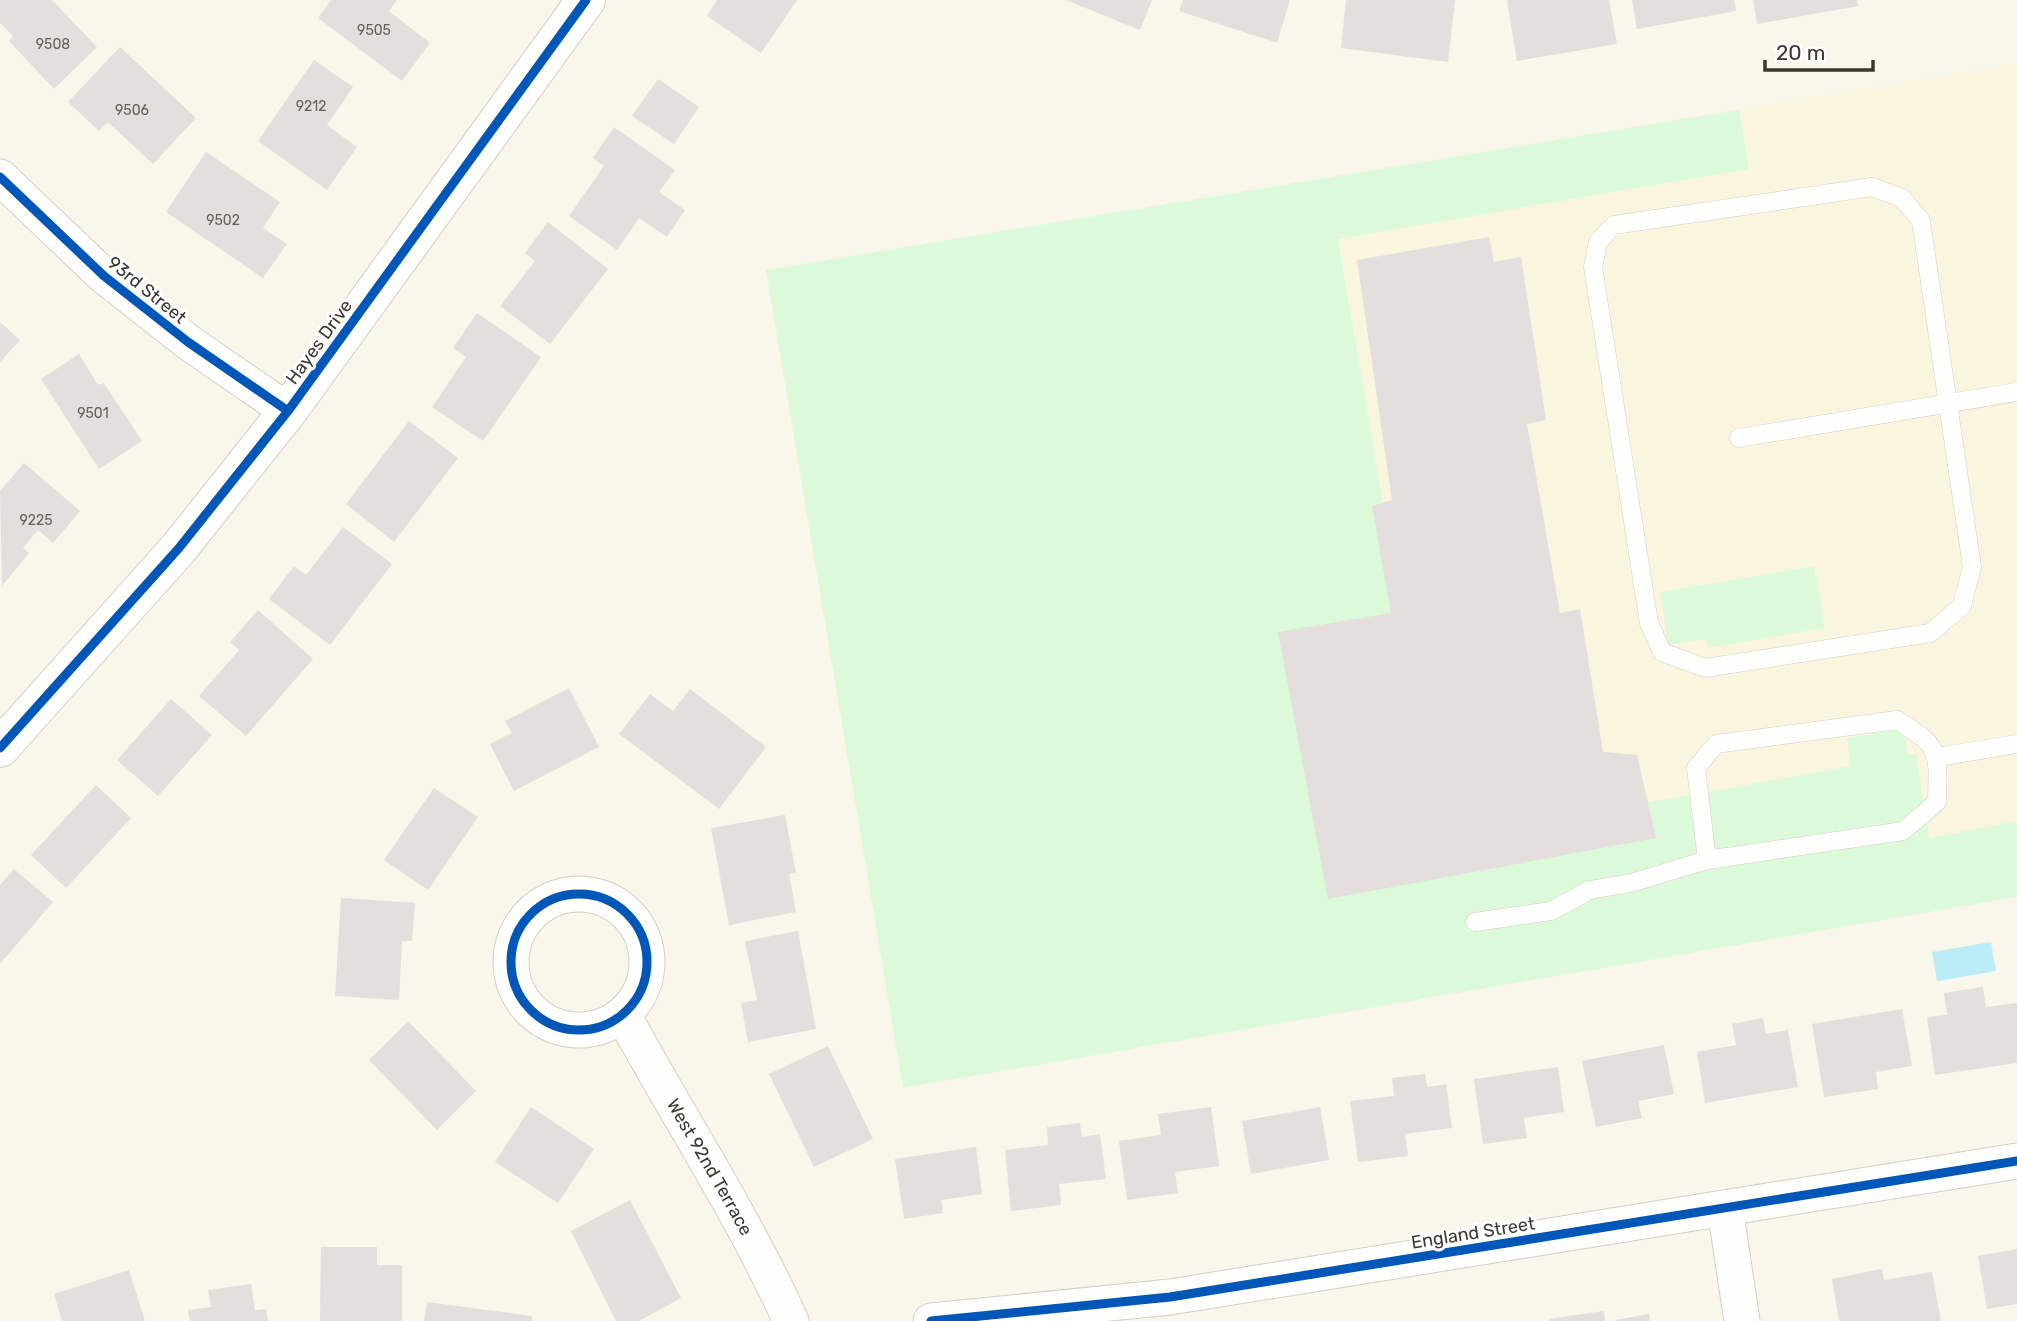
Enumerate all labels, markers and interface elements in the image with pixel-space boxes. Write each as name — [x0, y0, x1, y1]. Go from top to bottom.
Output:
house number: 9505 — [357, 22, 391, 39]
scale bar — [1765, 28, 1874, 72]
house number: 9508 — [36, 36, 70, 53]
text: 20 m — [1776, 40, 1825, 65]
house number: 9212 — [296, 98, 326, 115]
house number: 9506 — [115, 102, 149, 119]
house number: 9502 — [206, 212, 240, 229]
street label: 93rd Street — [103, 252, 191, 328]
street label: Hayes Drive — [281, 295, 357, 389]
house number: 9501 — [77, 405, 109, 422]
house number: 9225 — [19, 512, 53, 529]
street label: West 92nd Terrace — [662, 1095, 757, 1239]
street label: England Street — [1410, 1212, 1536, 1254]

